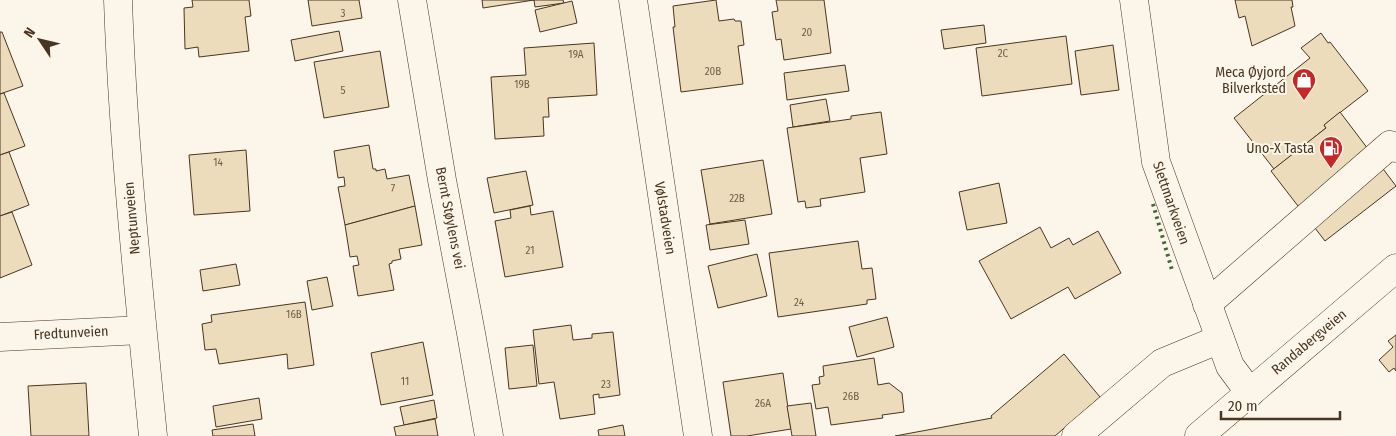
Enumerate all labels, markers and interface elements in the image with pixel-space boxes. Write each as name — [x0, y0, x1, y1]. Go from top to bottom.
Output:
house number: 3 — [341, 7, 346, 20]
north arrow — [15, 15, 65, 65]
text: N — [20, 25, 39, 41]
house number: 20 — [802, 26, 813, 39]
house number: 2C — [998, 47, 1009, 60]
house number: 19A — [568, 48, 584, 61]
place label: Meca Øyjord Bilverksted — [1215, 64, 1286, 97]
house number: 20B — [705, 65, 721, 78]
shop icon: Meca Øyjord Bilverksted — [1291, 67, 1317, 101]
house number: 19B — [514, 78, 530, 91]
house number: 5 — [340, 84, 346, 97]
fuel station icon: Uno-X Tasta — [1318, 135, 1344, 169]
place label: Uno-X Tasta — [1246, 140, 1314, 157]
house number: 14 — [213, 156, 223, 169]
street label: Slettmarkveien — [1149, 159, 1193, 247]
street label: Bernt Støylens vei — [432, 166, 468, 270]
street label: Vølstadveien — [651, 180, 679, 256]
street label: Neptunveien — [120, 181, 144, 255]
house number: 7 — [391, 182, 396, 195]
house number: 22B — [729, 192, 745, 205]
house number: 21 — [526, 244, 534, 257]
house number: 24 — [794, 296, 805, 309]
street label: Randabergveien — [1268, 306, 1350, 378]
house number: 16B — [286, 308, 302, 321]
street label: Fredtunveien — [33, 323, 109, 343]
house number: 11 — [401, 375, 409, 388]
house number: 23 — [601, 378, 611, 391]
scale bar — [1221, 388, 1340, 420]
house number: 26B — [843, 390, 859, 403]
house number: 26A — [755, 397, 771, 410]
text: 20 m — [1228, 397, 1258, 415]

